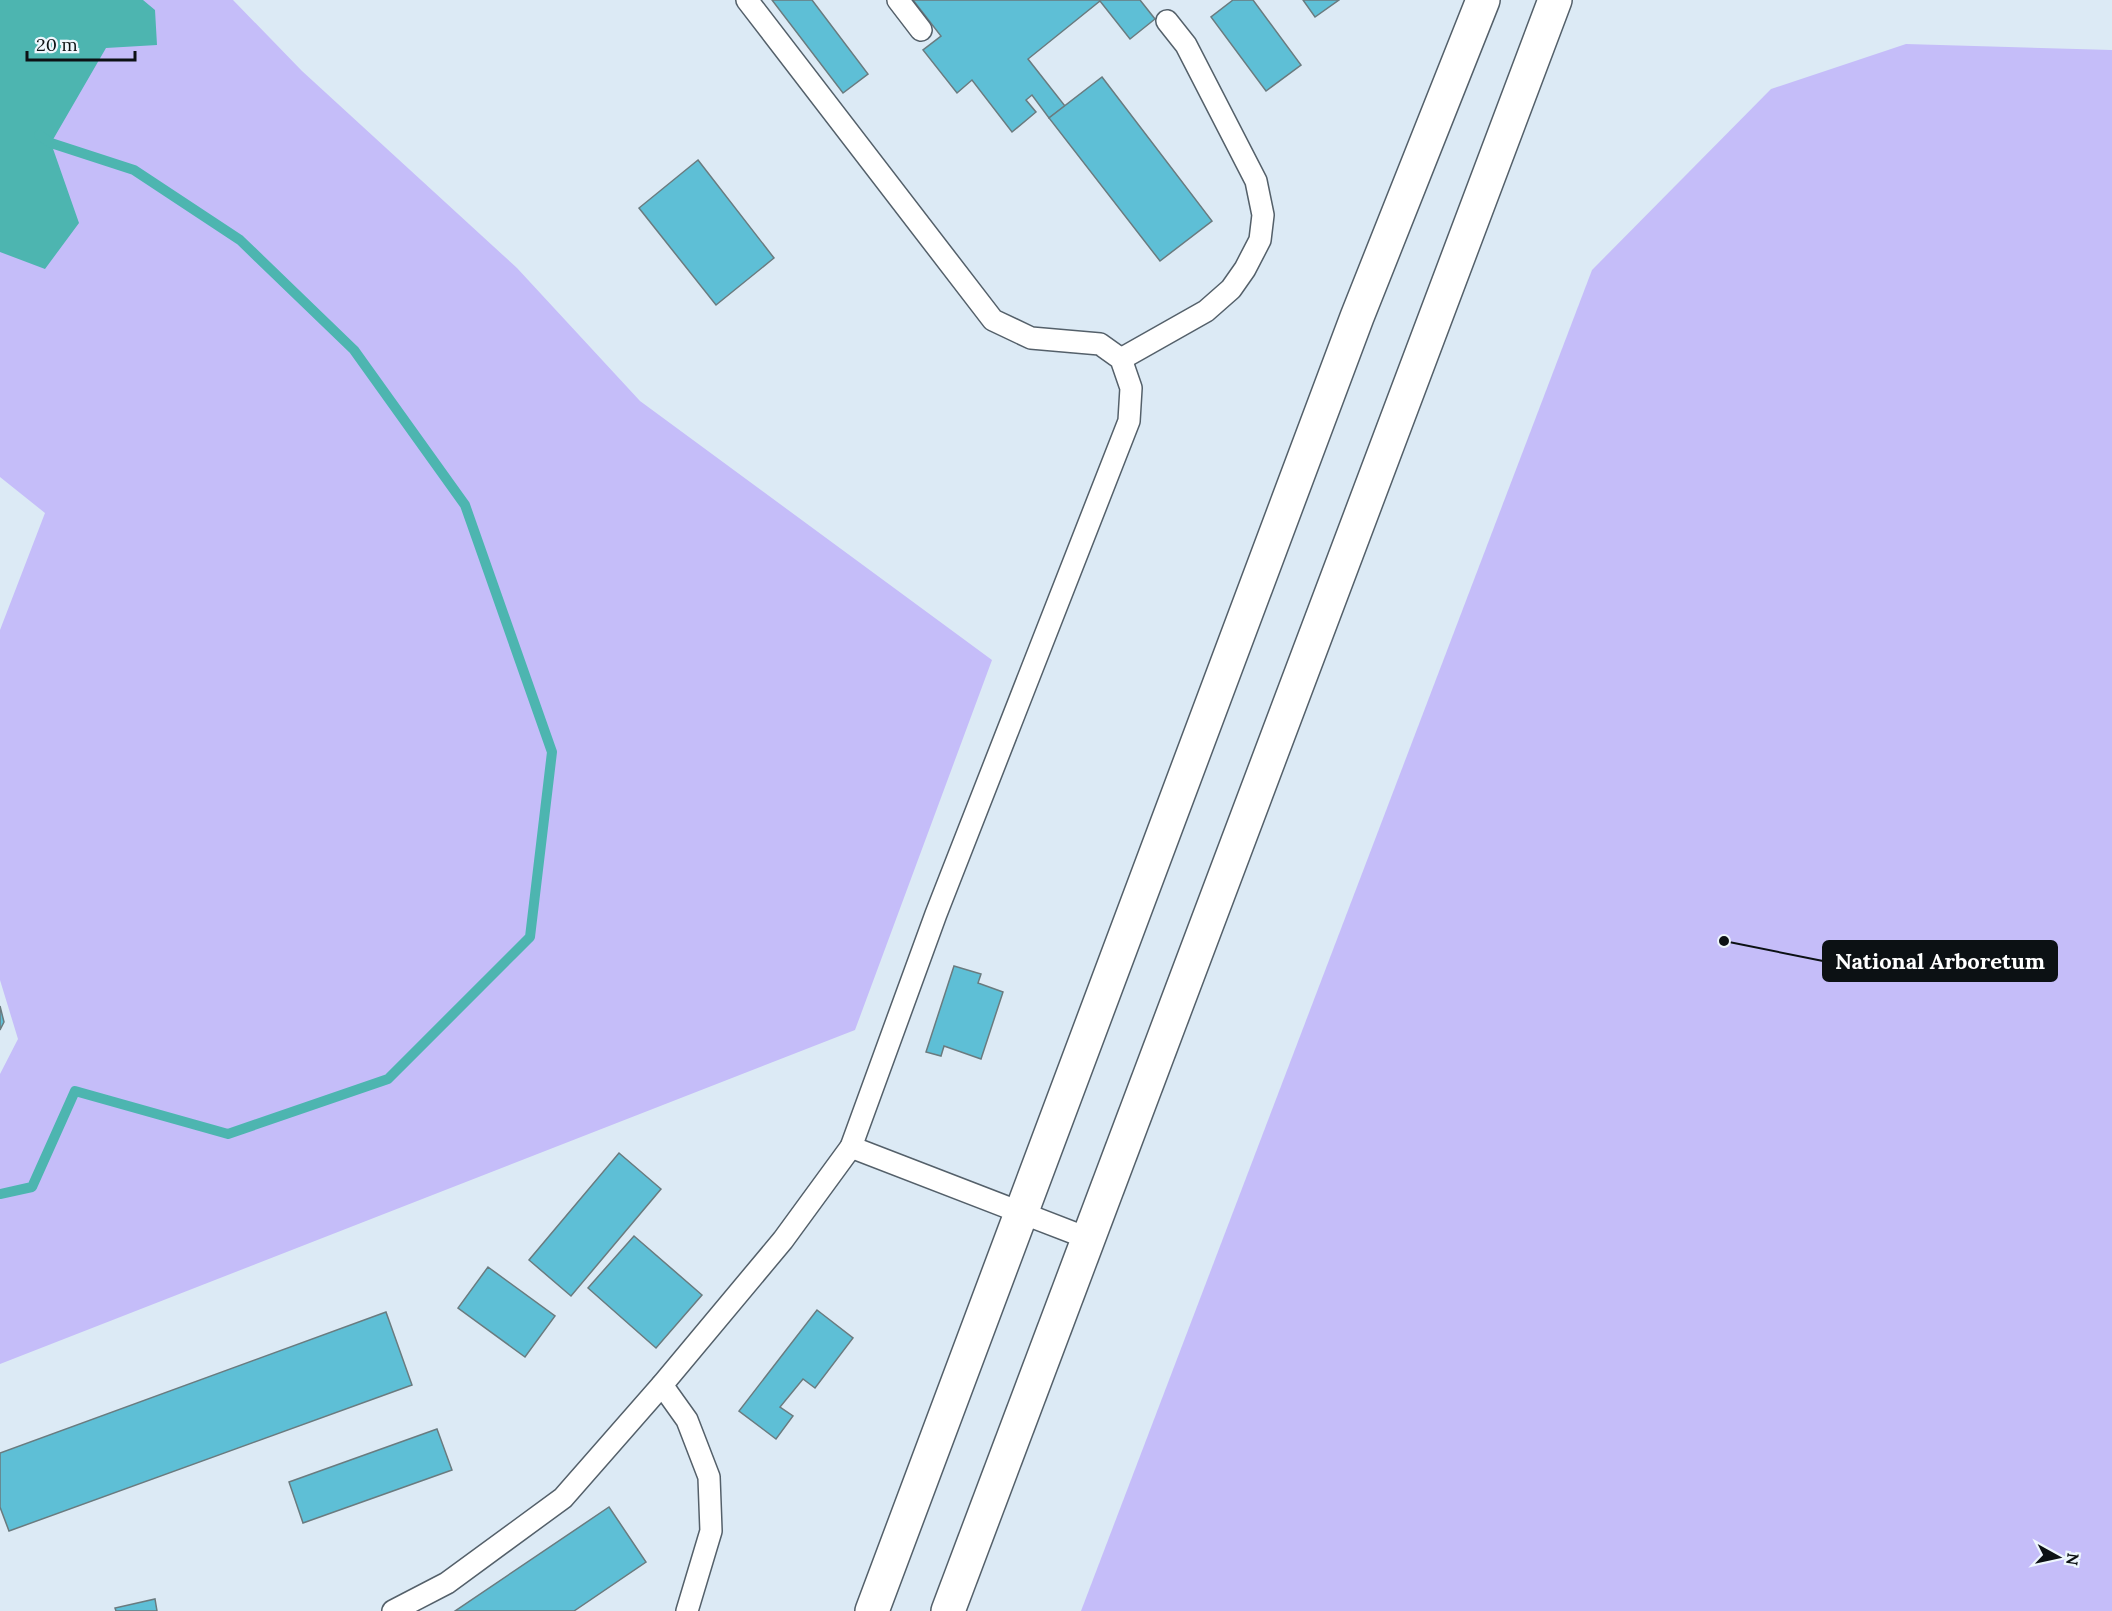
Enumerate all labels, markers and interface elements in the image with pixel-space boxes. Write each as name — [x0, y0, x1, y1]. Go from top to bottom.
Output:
scale bar — [27, 24, 135, 62]
text: 20 m — [36, 33, 78, 56]
callout: National Arboretum — [1823, 941, 2057, 981]
text: National Arboretum — [1835, 947, 2045, 975]
north arrow — [2028, 1527, 2088, 1587]
text: N — [2062, 1552, 2084, 1567]

